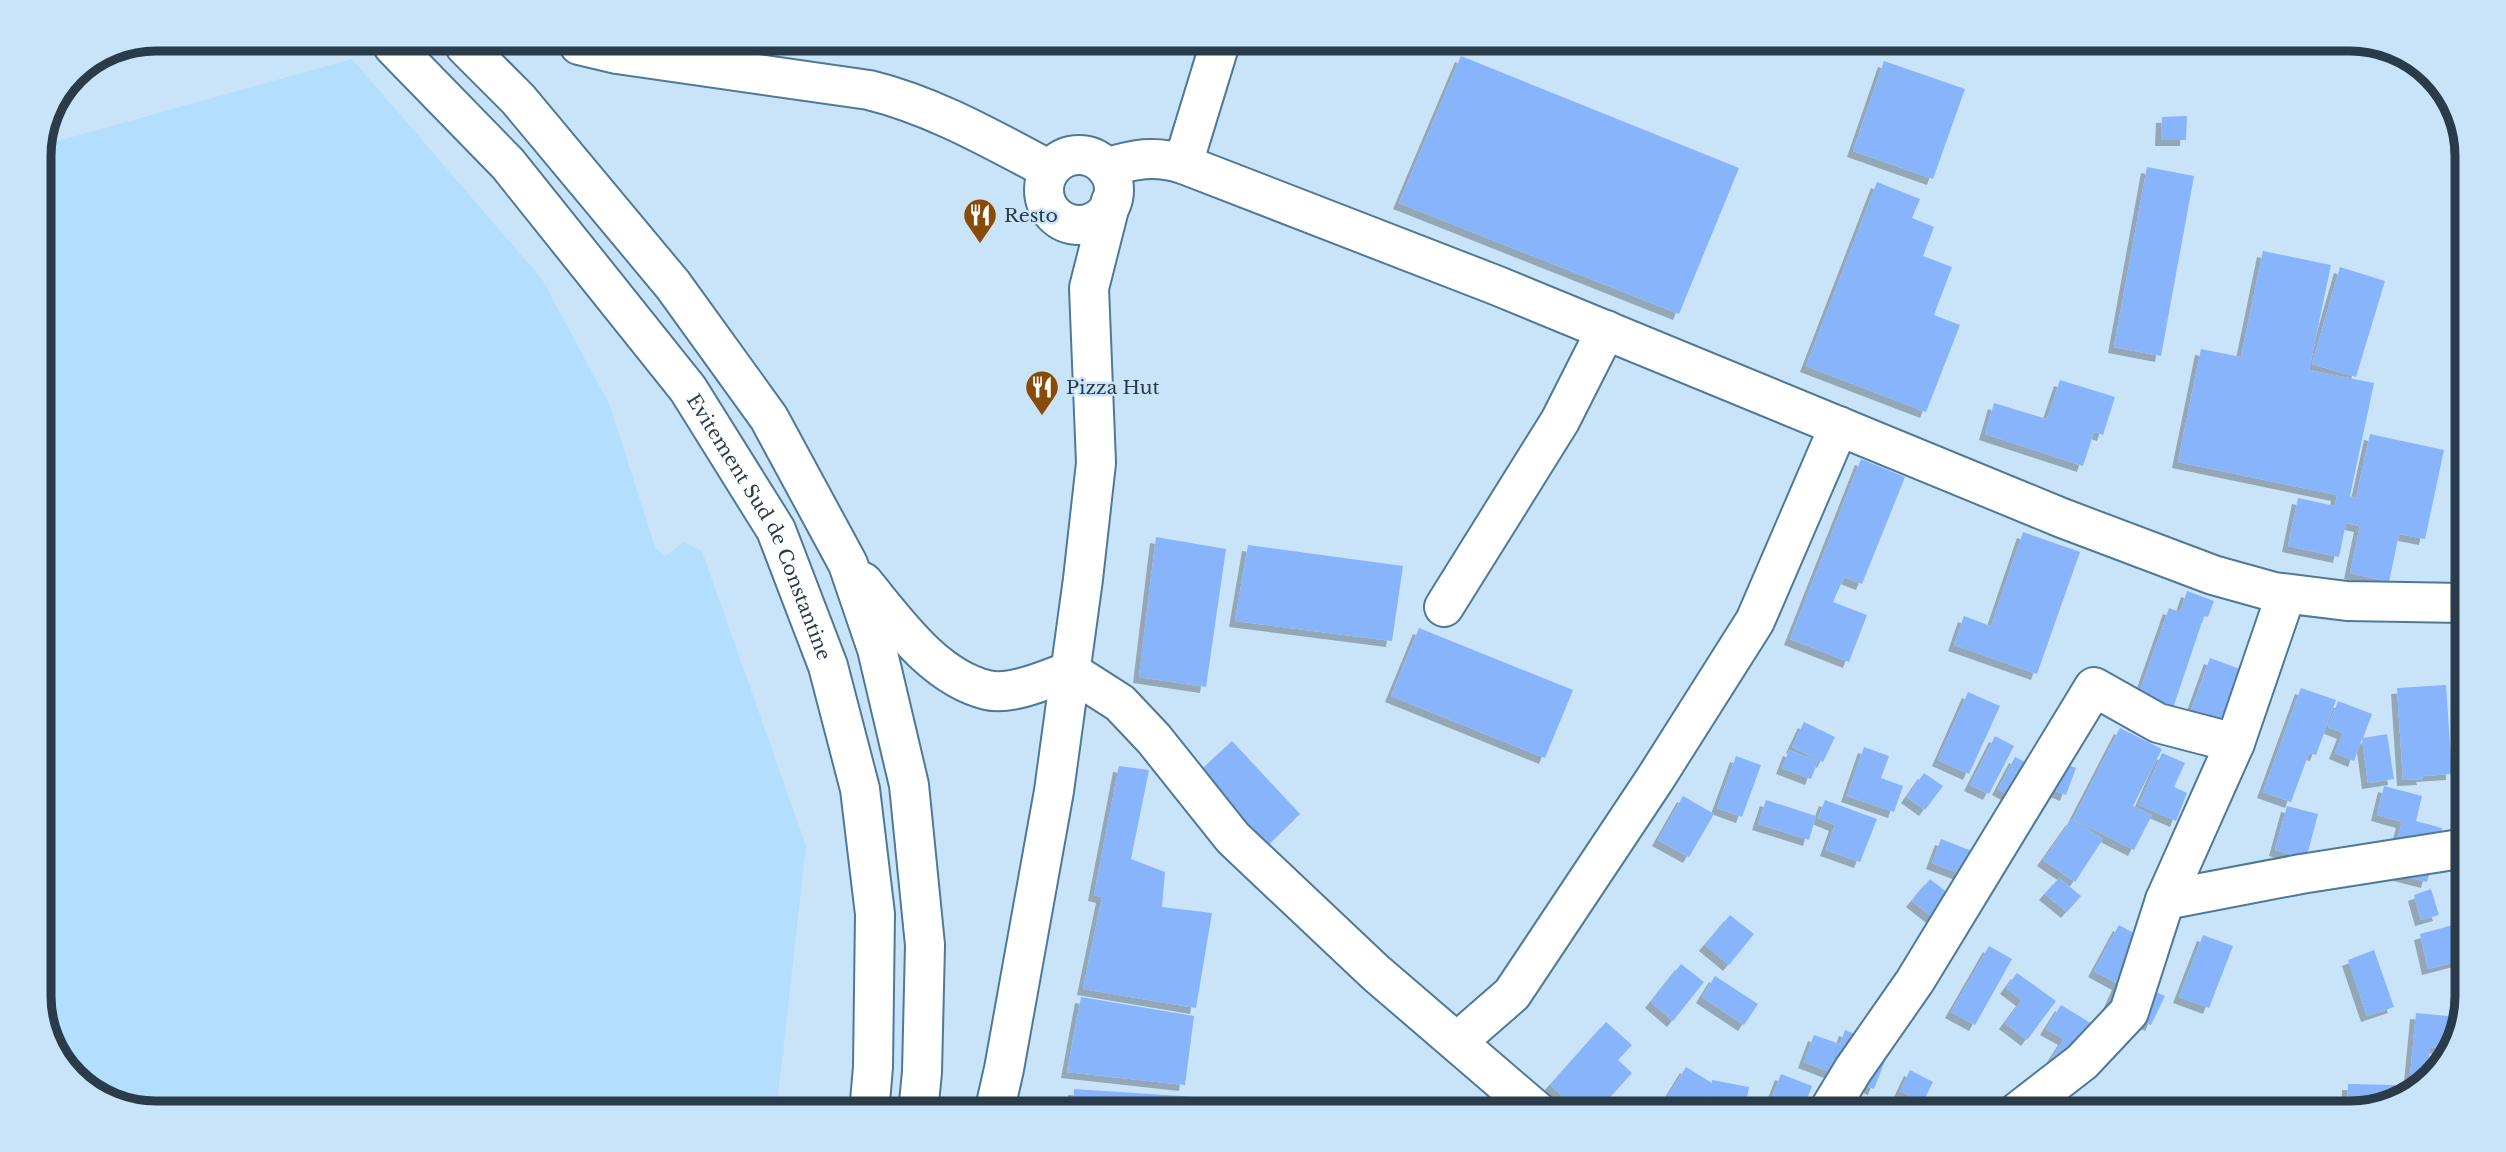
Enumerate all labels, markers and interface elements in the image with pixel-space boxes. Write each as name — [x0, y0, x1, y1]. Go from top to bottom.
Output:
restaurant icon: Resto — [961, 196, 999, 245]
place label: Resto — [1004, 204, 1058, 227]
restaurant icon: Pizza Hut — [1023, 368, 1061, 417]
place label: Pizza Hut — [1066, 376, 1160, 399]
street label: Evitement Sud de Constantine — [682, 389, 836, 663]

